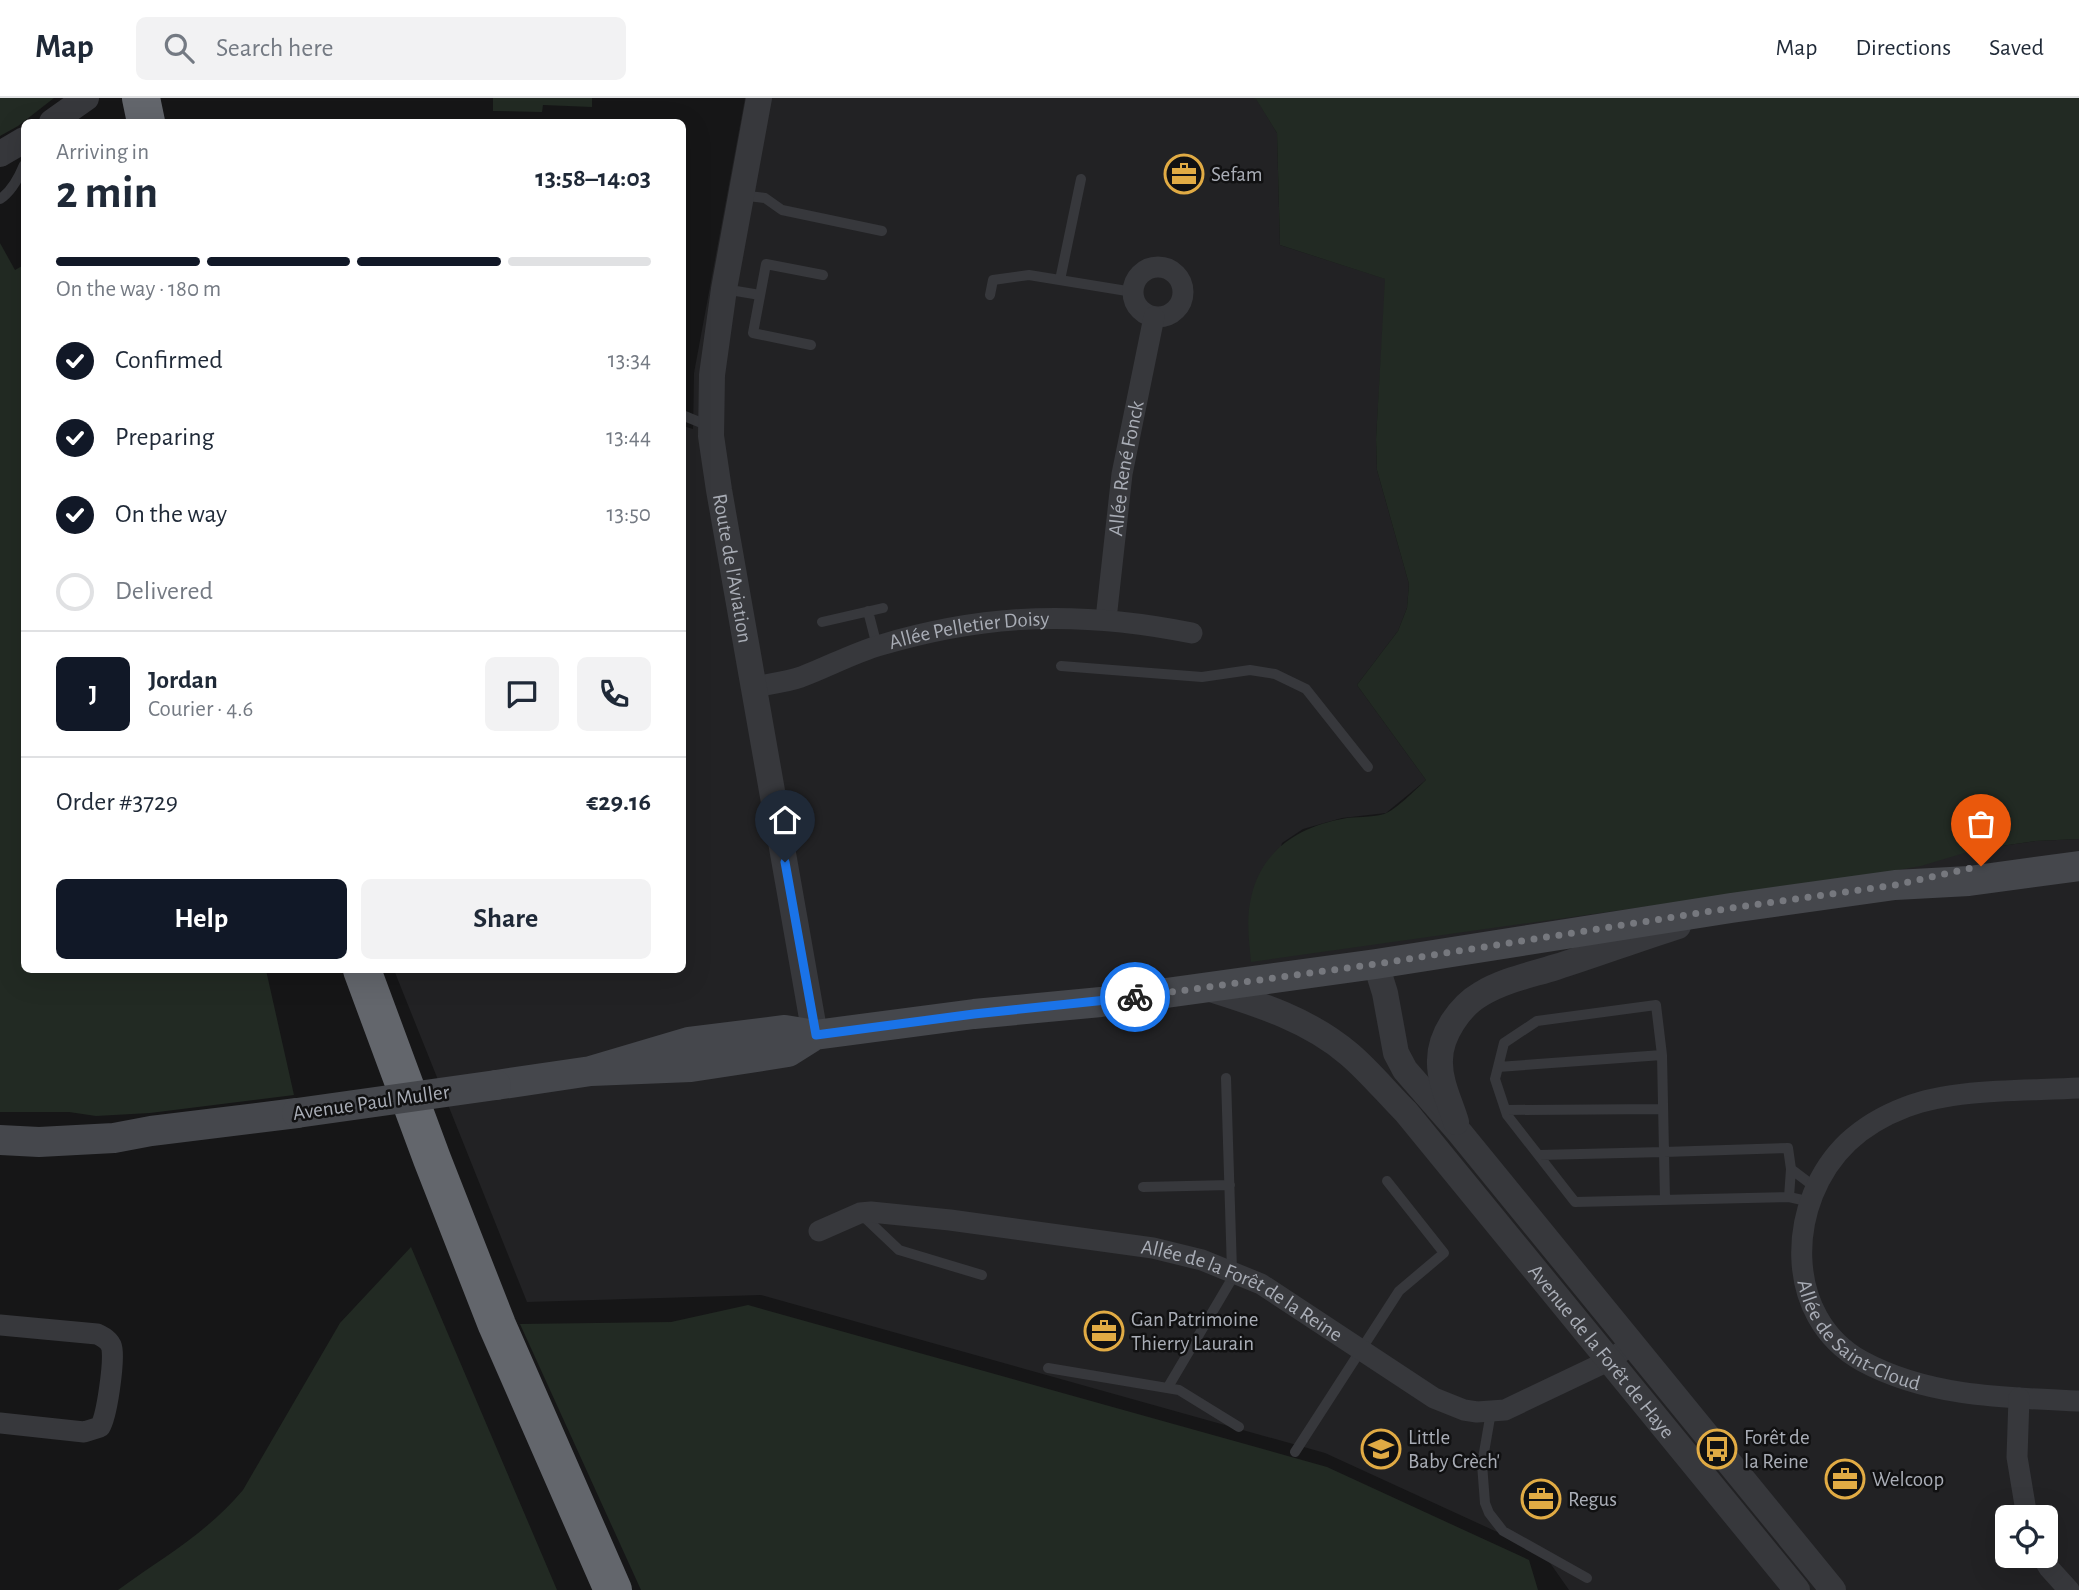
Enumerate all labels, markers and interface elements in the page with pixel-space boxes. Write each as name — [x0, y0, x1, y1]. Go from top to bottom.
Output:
search box — [136, 17, 626, 80]
icon: search — [160, 29, 198, 67]
text: Map — [35, 31, 94, 64]
text: Search here — [216, 35, 334, 61]
text: Map — [1775, 36, 1817, 60]
text: Directions — [1855, 36, 1951, 60]
text: Saved — [1989, 36, 2044, 60]
text: Arriving in — [56, 141, 149, 164]
office icon: Sefam — [1163, 153, 1205, 195]
place label: Sefam — [1211, 164, 1263, 185]
text: 13:58–14:03 — [535, 165, 651, 191]
text: 2 min — [56, 170, 158, 216]
text: On the way · 180 m — [56, 278, 221, 301]
icon: check — [56, 342, 94, 380]
text: Confirmed — [115, 347, 223, 373]
text: 13:34 — [608, 349, 651, 372]
street label: Allée René Fonck — [1105, 399, 1148, 537]
icon: check — [56, 419, 94, 457]
text: Preparing — [115, 424, 214, 450]
text: 13:44 — [606, 426, 651, 449]
street label: Route de l'Aviation — [709, 492, 756, 645]
icon: check — [56, 496, 94, 534]
text: On the way — [115, 501, 227, 527]
text: 13:50 — [607, 503, 651, 526]
text: Delivered — [115, 578, 213, 604]
street label: Allée Pelletier Doisy — [887, 608, 1050, 653]
button: chat — [485, 657, 559, 731]
button: phone — [577, 657, 651, 731]
text: Jordan — [148, 667, 218, 693]
text: J — [89, 681, 97, 707]
text: Courier · 4.6 — [148, 698, 253, 721]
text: Order #3729 — [56, 789, 178, 815]
text: €29.16 — [586, 789, 651, 815]
pin — [755, 790, 815, 862]
pin — [1951, 794, 2011, 866]
icon: home — [766, 801, 804, 839]
icon: bag — [1962, 805, 2000, 843]
button: Help — [56, 879, 347, 959]
button: Share — [361, 879, 651, 959]
courier — [1100, 962, 1170, 1032]
icon: bike — [1116, 978, 1154, 1016]
street label: Avenue Paul Muller — [291, 1081, 451, 1124]
street label: Allée de la Forêt de la Reine — [1140, 1236, 1346, 1346]
street label: Avenue de la Forêt de Haye — [1524, 1260, 1678, 1442]
street label: Allée de Saint-Cloud — [1793, 1277, 1923, 1394]
place label: Gan Patrimoine Thierry Laurain — [1131, 1309, 1259, 1354]
office icon: Gan Patrimoine Thierry Laurain — [1083, 1310, 1125, 1352]
place label: Little Baby Crèch' — [1408, 1427, 1500, 1472]
place label: Forêt de la Reine — [1744, 1427, 1810, 1472]
school or university icon: Little Baby Crèch' — [1360, 1428, 1402, 1470]
bus stop icon: Forêt de la Reine — [1696, 1428, 1738, 1470]
office icon: Welcoop — [1824, 1458, 1866, 1500]
place label: Welcoop — [1872, 1469, 1944, 1490]
office icon: Regus — [1520, 1478, 1562, 1520]
place label: Regus — [1568, 1489, 1617, 1510]
map controls — [1995, 1505, 2058, 1568]
button: locate — [1995, 1505, 2058, 1568]

